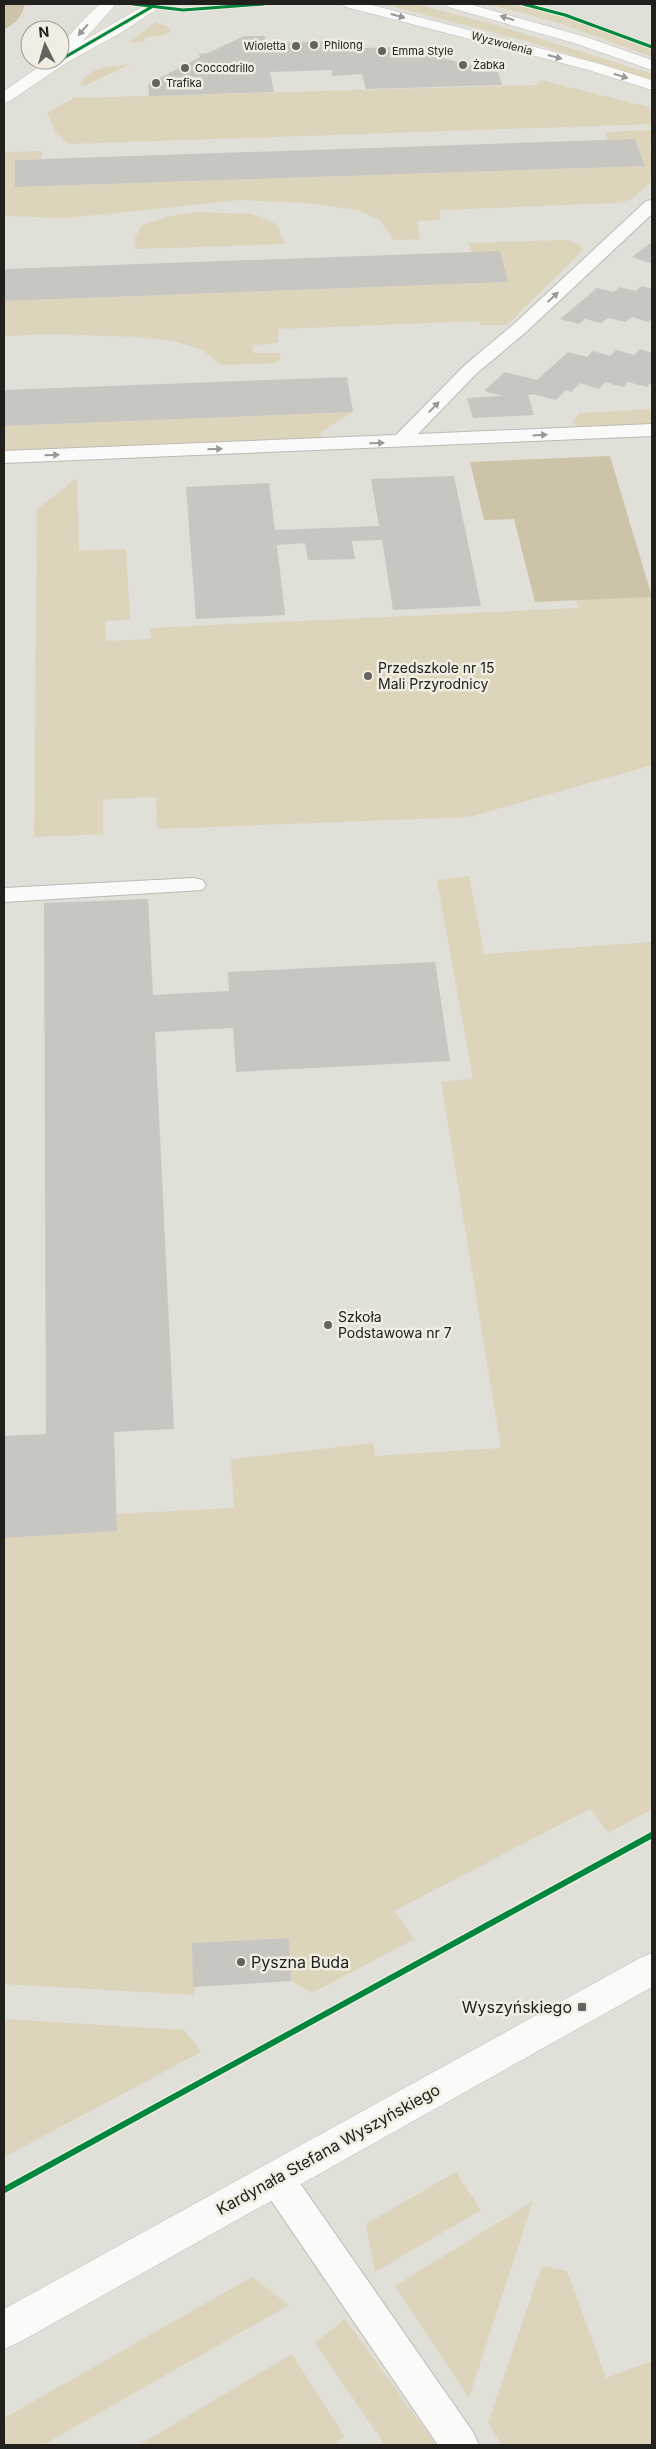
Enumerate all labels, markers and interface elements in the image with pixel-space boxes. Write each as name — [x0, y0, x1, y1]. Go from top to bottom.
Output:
one-way arrow — [391, 12, 406, 20]
one-way arrow — [499, 14, 514, 22]
north arrow — [20, 20, 70, 70]
text: N — [38, 23, 50, 40]
one-way arrow — [78, 23, 89, 36]
street label: Wyzwolenia — [470, 28, 534, 58]
place label: Philong — [324, 38, 363, 52]
place label: Wioletta — [244, 39, 286, 53]
marker: Philong — [308, 39, 320, 51]
marker: Wioletta — [290, 40, 302, 52]
place label: Emma Style — [392, 44, 453, 58]
marker: Emma Style — [376, 45, 388, 57]
one-way arrow — [548, 53, 563, 61]
place label: Żabka — [473, 58, 505, 72]
marker: Żabka — [457, 59, 469, 71]
place label: Coccodrillo — [195, 61, 255, 75]
marker: Coccodrillo — [179, 62, 191, 74]
one-way arrow — [614, 73, 629, 81]
place label: Trafika — [166, 76, 202, 90]
marker: Trafika — [150, 77, 162, 89]
one-way arrow — [547, 291, 559, 303]
one-way arrow — [428, 401, 440, 413]
one-way arrow — [532, 431, 548, 439]
one-way arrow — [369, 438, 385, 446]
one-way arrow — [207, 445, 223, 453]
one-way arrow — [45, 451, 61, 459]
place label: Przedszkole nr 15 Mali Przyrodnicy — [378, 659, 495, 692]
marker: Przedszkole nr 15 Mali Przyrodnicy — [362, 670, 374, 682]
place label: Szkoła Podstawowa nr 7 — [338, 1308, 452, 1341]
marker: Szkoła Podstawowa nr 7 — [322, 1319, 334, 1331]
place label: Pyszna Buda — [251, 1952, 349, 1972]
marker: Pyszna Buda — [235, 1956, 247, 1968]
place label: Wyszyńskiego — [462, 1997, 572, 2017]
marker: Wyszyńskiego — [576, 2001, 588, 2013]
street label: Kardynała Stefana Wyszyńskiego — [213, 2079, 443, 2219]

